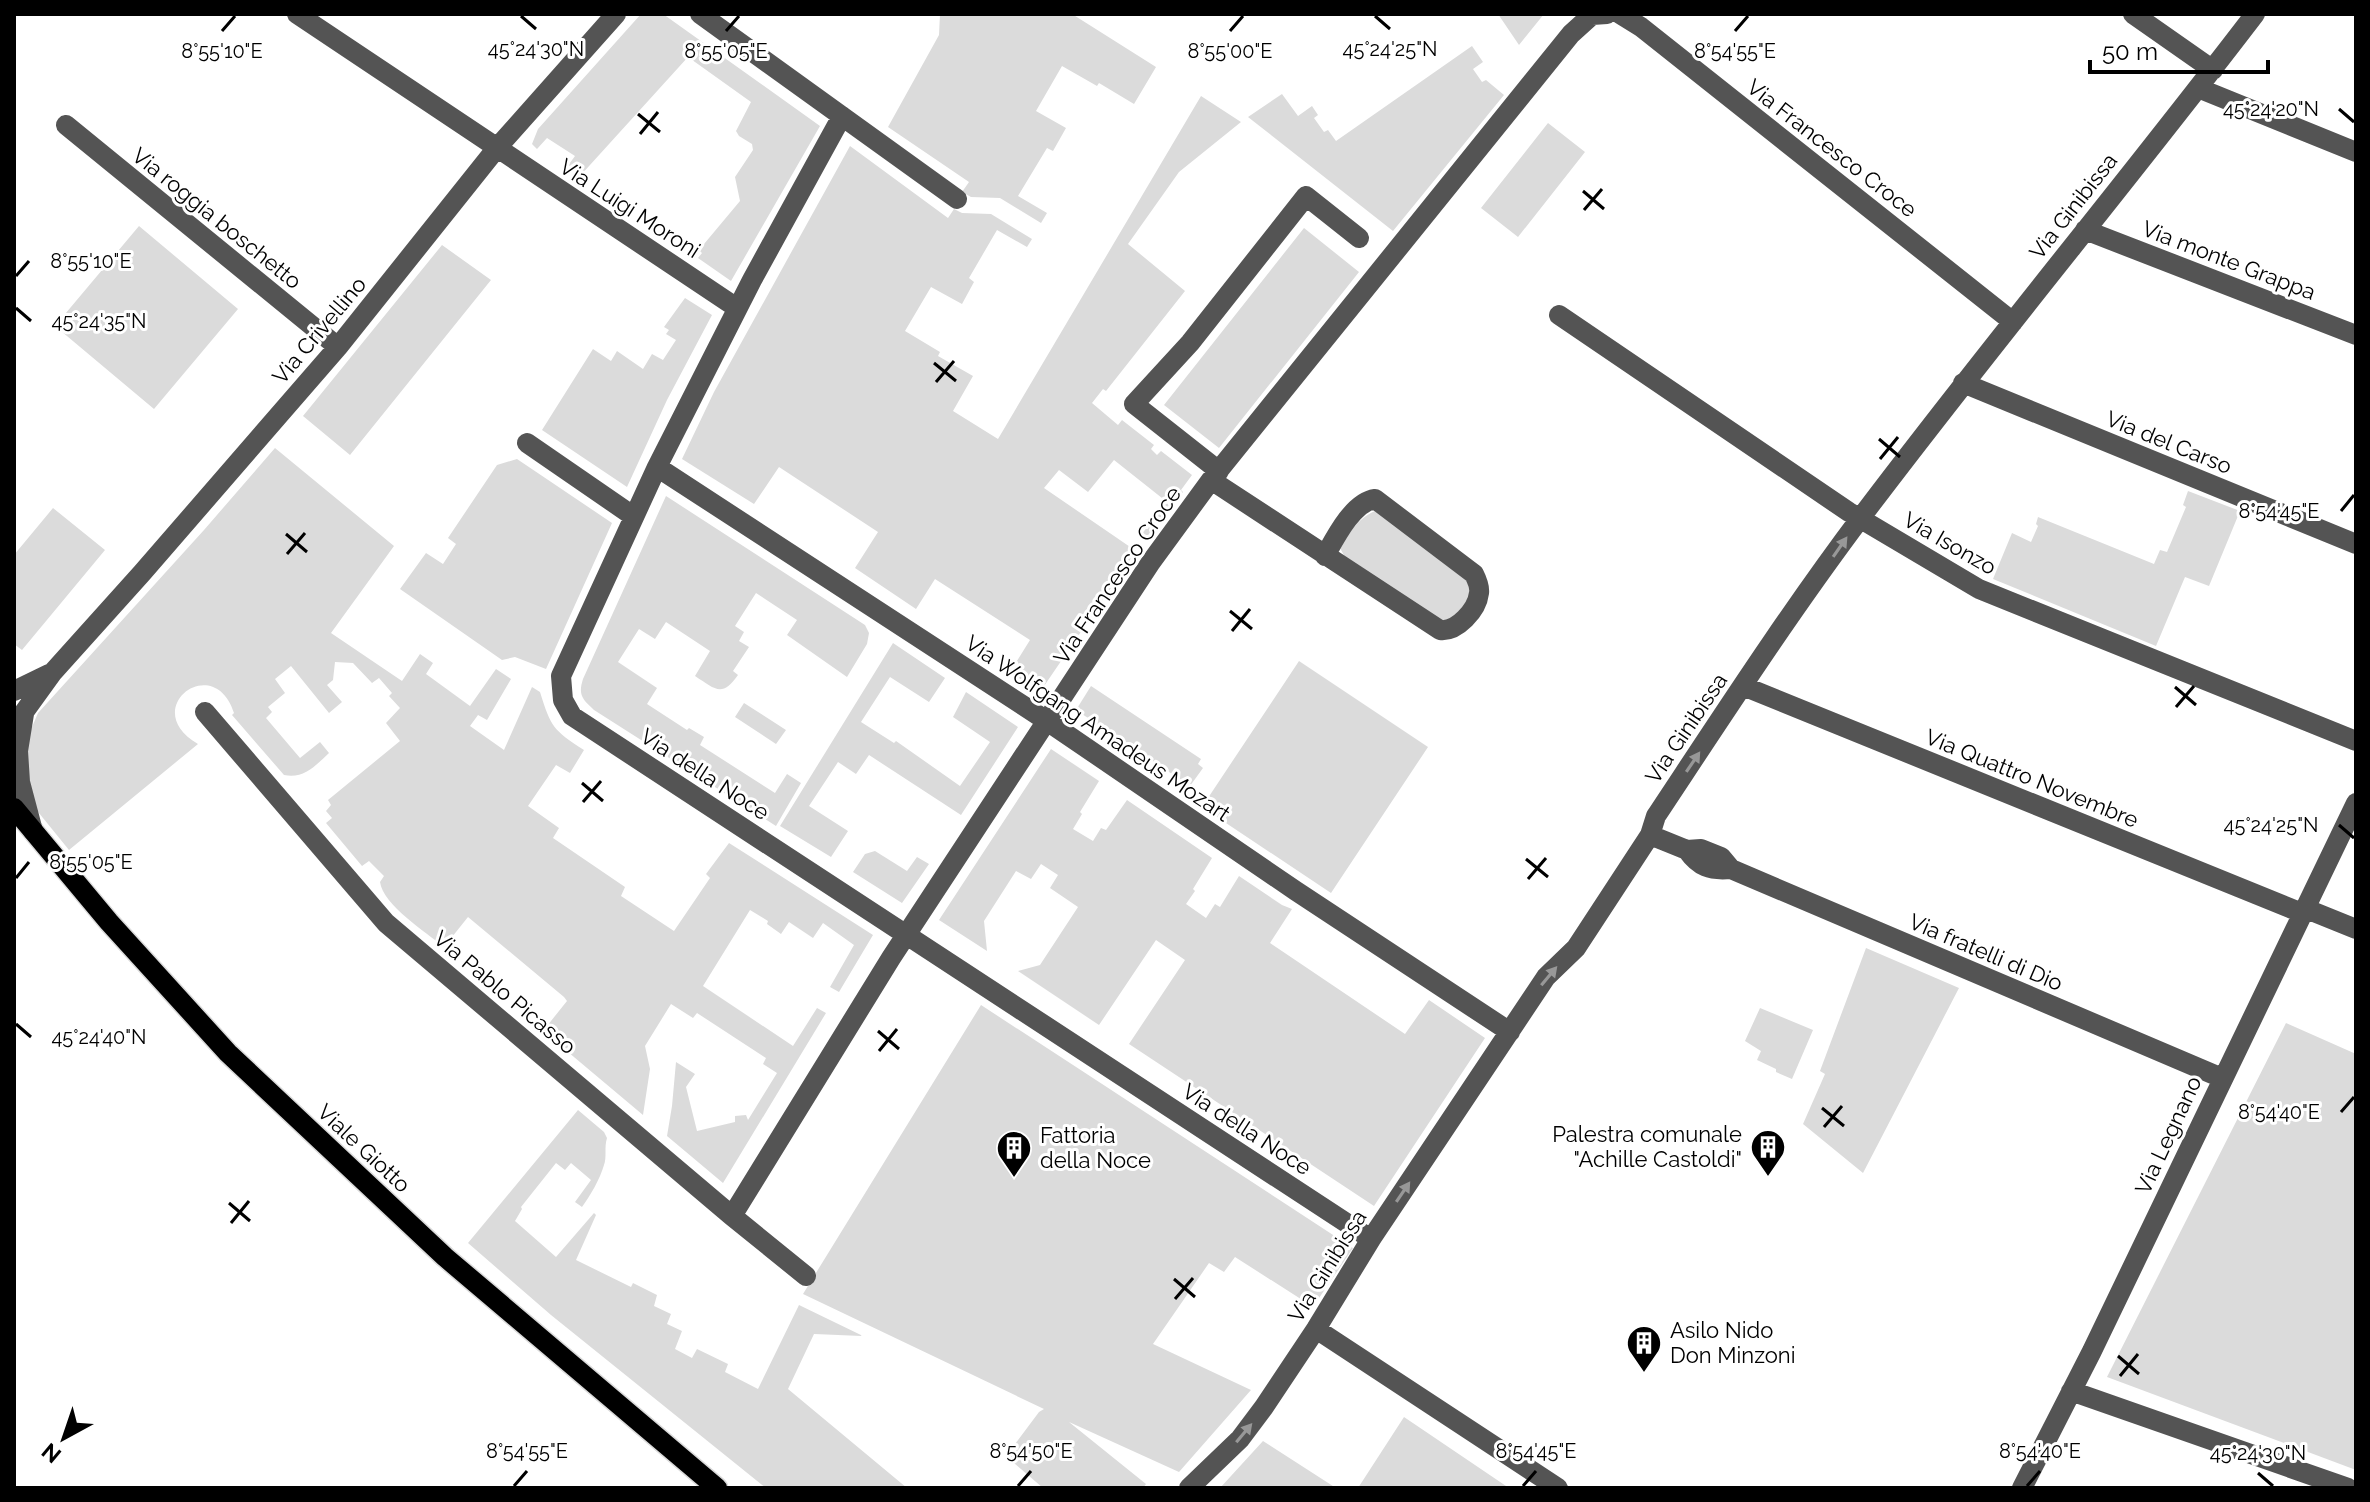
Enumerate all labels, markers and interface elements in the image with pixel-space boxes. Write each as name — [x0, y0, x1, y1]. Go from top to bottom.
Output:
scale bar — [2090, 24, 2268, 74]
text: 45°24'30"N — [488, 37, 584, 61]
text: 45°24'25"N — [1343, 37, 1437, 61]
text: 50 m — [2102, 37, 2158, 66]
text: 8°55'10"E — [181, 39, 263, 63]
text: 8°55'05"E — [684, 39, 768, 63]
text: 8°55'00"E — [1188, 39, 1272, 63]
text: 8°54'55"E — [1694, 39, 1776, 63]
street label: Via Francesco Croce — [1742, 74, 1922, 222]
text: 45°24'20"N — [2223, 97, 2319, 121]
street label: Via roggia boschetto — [127, 142, 307, 294]
street label: Via Ginibissa — [2024, 148, 2122, 264]
street label: Via Luigi Moroni — [555, 153, 705, 263]
street label: Via monte Grappa — [2139, 215, 2319, 305]
text: 8°55'10"E — [50, 249, 132, 273]
street label: Via Crivellino — [267, 271, 371, 389]
text: 45°24'35"N — [51, 309, 147, 333]
street label: Via del Carso — [2102, 405, 2236, 479]
street label: Via Francesco Croce — [1048, 481, 1186, 669]
text: 8°54'45"E — [2239, 499, 2319, 523]
street label: Via Isonzo — [1899, 506, 2001, 580]
one-way arrow — [1832, 537, 1847, 558]
street label: Via Wolfgang Amadeus Mozart — [961, 629, 1236, 827]
street label: Via Ginibissa — [1640, 668, 1732, 788]
street label: Via della Noce — [636, 723, 774, 825]
street label: Via Quattro Novembre — [1922, 723, 2142, 833]
one-way arrow — [1685, 751, 1700, 772]
text: 45°24'25"N — [2224, 813, 2318, 837]
text: 8°55'05"E — [49, 850, 133, 874]
street label: Via fratelli di Dio — [1905, 908, 2067, 996]
street label: Via Pablo Picasso — [428, 925, 582, 1059]
one-way arrow — [1540, 966, 1557, 987]
text: 45°24'40"N — [51, 1025, 147, 1049]
street label: Via Legnano — [2129, 1072, 2207, 1198]
street label: Via della Noce — [1178, 1078, 1316, 1180]
street label: Viale Giotto — [312, 1098, 416, 1198]
text: 8°54'40"E — [2238, 1100, 2320, 1124]
place label: Palestra comunale "Achille Castoldi" — [1552, 1121, 1742, 1172]
place label: Fattoria della Noce — [1040, 1122, 1151, 1173]
building icon: Palestra comunale "Achille Castoldi" — [1749, 1128, 1787, 1178]
building icon: Fattoria della Noce — [995, 1129, 1033, 1179]
one-way arrow — [1395, 1181, 1410, 1202]
street label: Via Ginibissa — [1282, 1205, 1372, 1327]
place label: Asilo Nido Don Minzoni — [1670, 1317, 1795, 1368]
building icon: Asilo Nido Don Minzoni — [1625, 1324, 1663, 1374]
north arrow — [24, 1398, 104, 1478]
one-way arrow — [1235, 1423, 1252, 1443]
text: N — [36, 1438, 66, 1469]
text: 8°54'55"E — [486, 1439, 568, 1463]
text: 8°54'50"E — [989, 1439, 1073, 1463]
text: 8°54'45"E — [1496, 1439, 1576, 1463]
text: 8°54'40"E — [1999, 1439, 2081, 1463]
text: 45°24'30"N — [2210, 1441, 2306, 1465]

